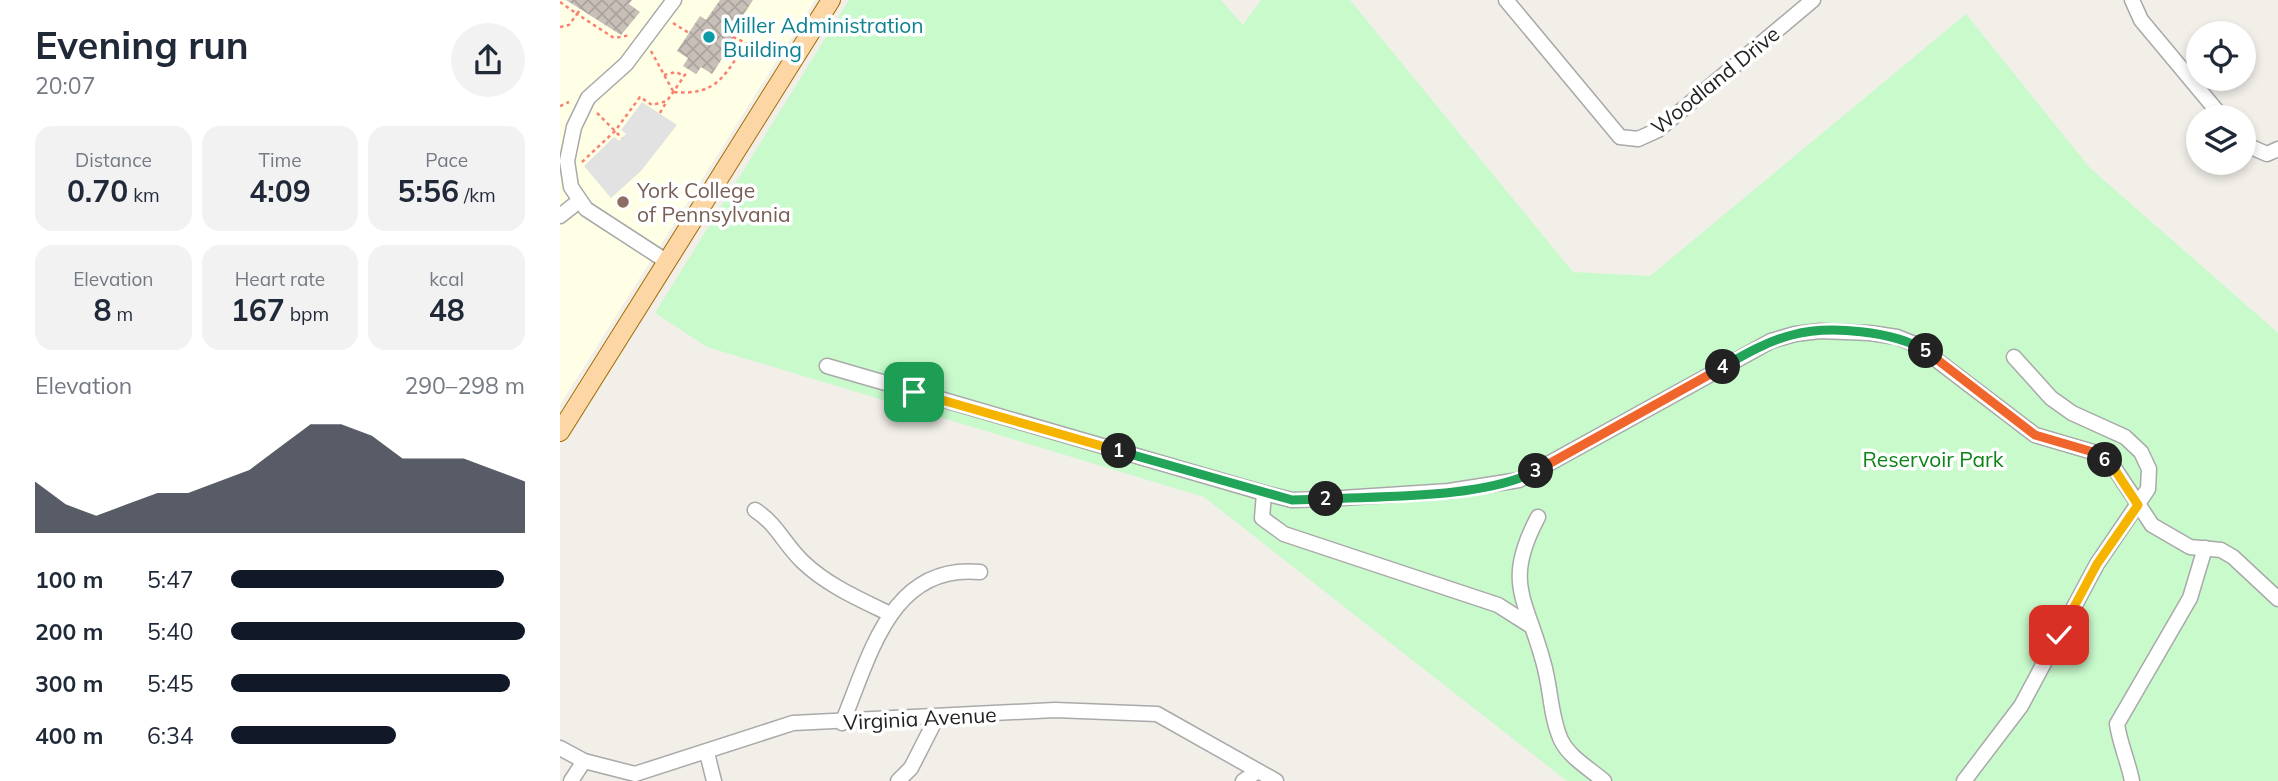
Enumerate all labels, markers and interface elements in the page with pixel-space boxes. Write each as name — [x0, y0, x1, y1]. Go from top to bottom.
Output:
place label: Miller Administration Building — [723, 12, 924, 62]
street label: Woodland Drive — [1646, 20, 1784, 140]
text: Evening run — [35, 21, 249, 69]
map controls — [2186, 21, 2256, 175]
button: locate — [2186, 21, 2256, 91]
button: share — [451, 23, 525, 97]
marker: Miller Administration Building — [701, 29, 717, 45]
text: 20:07 — [35, 71, 95, 100]
button: layers — [2186, 105, 2256, 175]
text: Distance — [75, 148, 152, 172]
text: Time — [258, 148, 302, 172]
text: Pace — [425, 148, 468, 172]
text: 0.70 — [67, 172, 128, 210]
text: 4:09 — [249, 172, 311, 210]
text: 5:56 — [398, 172, 459, 210]
place label: York College of Pennsylvania — [636, 177, 791, 227]
text: km — [128, 183, 160, 207]
text: /km — [459, 183, 496, 207]
marker: York College of Pennsylvania — [615, 194, 631, 210]
text: Elevation — [73, 267, 154, 291]
text: Heart rate — [235, 267, 325, 291]
text: kcal — [429, 267, 464, 291]
text: 8 — [94, 291, 112, 329]
text: 167 — [231, 291, 285, 329]
text: 48 — [429, 291, 465, 329]
text: m — [112, 302, 133, 326]
text: bpm — [285, 302, 329, 326]
pin: 5 — [1908, 334, 1944, 368]
text: 5 — [1920, 338, 1931, 362]
pin: 4 — [1706, 350, 1740, 384]
text: 4 — [1717, 354, 1728, 378]
pin — [884, 362, 944, 422]
text: Elevation — [35, 371, 132, 400]
text: 290–298 m — [404, 371, 525, 400]
icon: arrive — [895, 373, 933, 411]
pin: 1 — [1102, 434, 1136, 468]
text: 1 — [1113, 438, 1124, 462]
pin: 6 — [2088, 442, 2122, 477]
park label: Reservoir Park — [1862, 446, 2004, 472]
text: 6 — [2099, 447, 2110, 471]
pin: 3 — [1518, 454, 1553, 489]
text: 3 — [1530, 458, 1541, 482]
pin: 2 — [1308, 482, 1344, 516]
text: 2 — [1320, 486, 1331, 510]
text: 100 m — [35, 565, 103, 594]
text: 5:47 — [147, 565, 194, 594]
pin — [2029, 605, 2089, 665]
icon: check — [2040, 616, 2078, 654]
text: 200 m — [35, 617, 103, 646]
text: 5:40 — [147, 617, 194, 646]
text: 300 m — [35, 669, 103, 698]
text: 5:45 — [147, 669, 194, 698]
street label: Virginia Avenue — [843, 701, 997, 735]
text: 400 m — [35, 721, 103, 750]
text: 6:34 — [147, 721, 194, 750]

